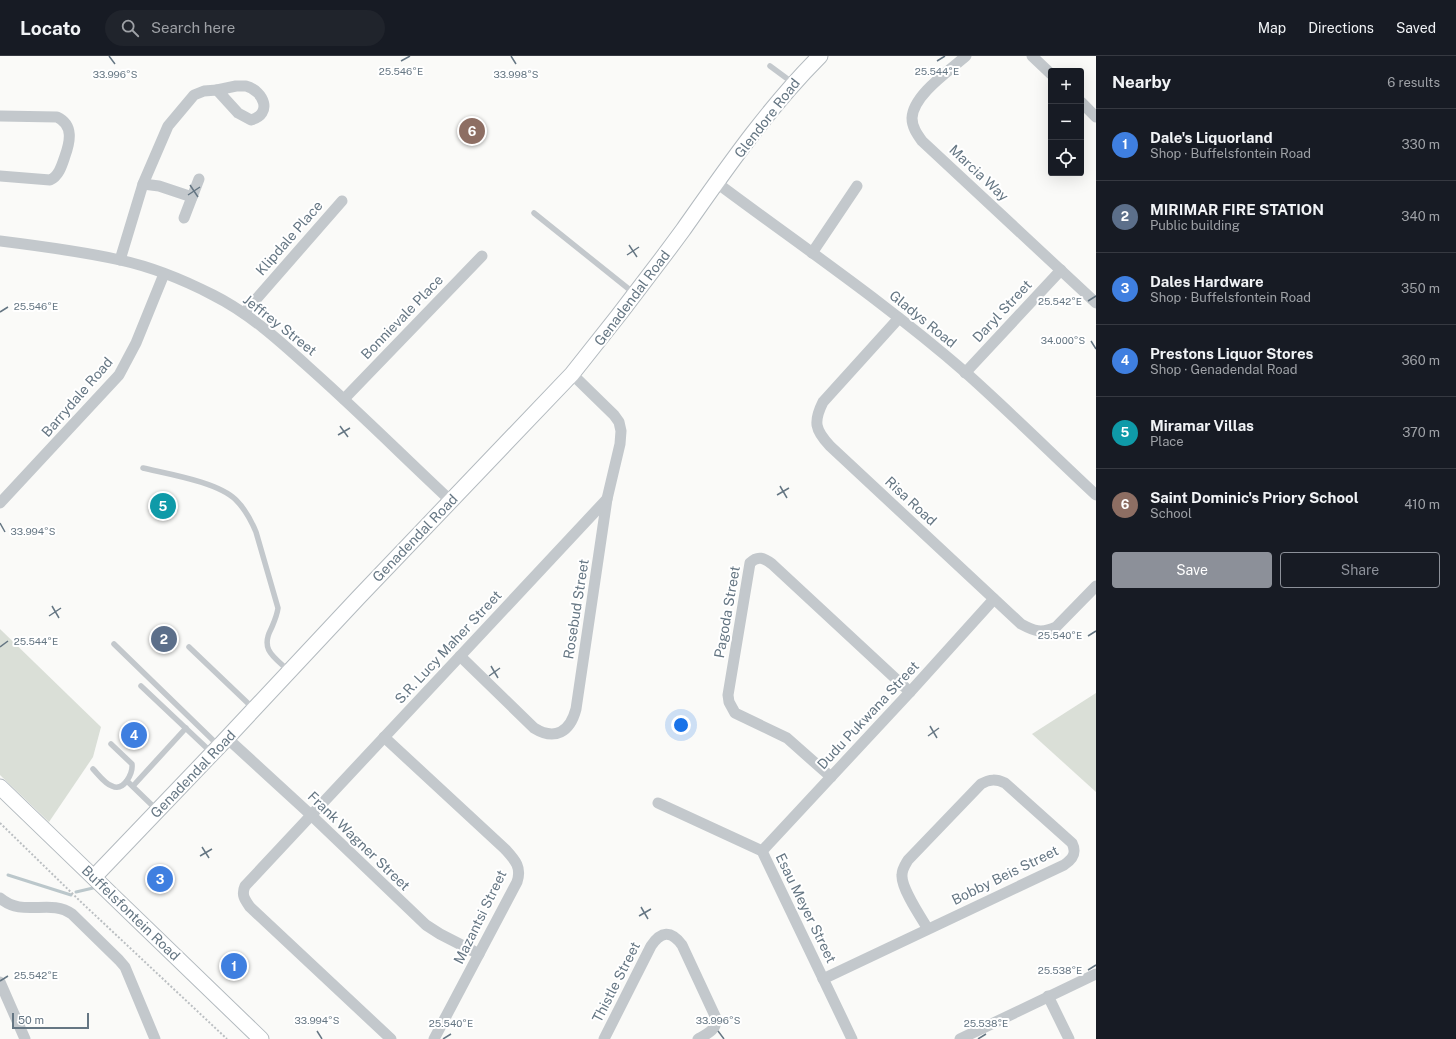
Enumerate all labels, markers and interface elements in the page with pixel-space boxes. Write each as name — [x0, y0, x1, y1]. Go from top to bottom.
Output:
search box — [105, 10, 385, 46]
text: Locato — [20, 17, 81, 39]
icon: search — [119, 17, 141, 39]
text: Search here — [151, 19, 235, 36]
text: Map — [1258, 20, 1286, 36]
text: Directions — [1308, 20, 1374, 36]
text: Saved — [1396, 20, 1436, 36]
text: 25.546°E — [379, 65, 423, 77]
text: 25.544°E — [915, 65, 959, 77]
text: 33.996°S — [93, 68, 138, 80]
text: 33.998°S — [494, 68, 539, 80]
map controls — [1048, 68, 1084, 176]
button: + — [1048, 68, 1084, 104]
text: Nearby — [1112, 72, 1171, 92]
street label: Glendore Road — [731, 75, 803, 161]
text: 6 results — [1387, 75, 1440, 90]
button: − — [1048, 104, 1084, 140]
pin: 6 — [459, 116, 485, 146]
text: Dale's Liquorland — [1150, 129, 1273, 146]
text: 1 — [1122, 137, 1128, 152]
text: 330 m — [1401, 137, 1440, 152]
button: locate — [1048, 140, 1084, 176]
street label: Marcia Way — [946, 142, 1012, 205]
text: Shop · Buffelsfontein Road — [1150, 146, 1311, 161]
street label: Klipdale Place — [252, 198, 326, 278]
text: MIRIMAR FIRE STATION — [1150, 201, 1324, 218]
text: 2 — [1121, 209, 1129, 224]
text: 340 m — [1401, 209, 1440, 224]
text: Public building — [1150, 218, 1240, 233]
street label: Genadendal Road — [591, 247, 673, 349]
street label: Bonnievale Place — [358, 272, 446, 362]
text: Dales Hardware — [1150, 273, 1264, 290]
street label: Daryl Street — [969, 277, 1035, 345]
text: 3 — [1121, 281, 1129, 296]
text: 350 m — [1401, 281, 1440, 296]
street label: Gladys Road — [886, 287, 960, 351]
text: Shop · Buffelsfontein Road — [1150, 290, 1311, 305]
street label: Jeffrey Street — [240, 291, 320, 359]
text: 25.542°E — [1038, 295, 1082, 307]
text: 25.546°E — [14, 300, 58, 312]
text: 34.000°S — [1041, 334, 1085, 346]
text: Prestons Liquor Stores — [1150, 345, 1313, 362]
text: 4 — [1121, 353, 1129, 368]
text: 360 m — [1402, 353, 1440, 368]
street label: Barrydale Road — [38, 354, 116, 440]
text: Shop · Genadendal Road — [1150, 362, 1297, 377]
text: Miramar Villas — [1150, 417, 1254, 434]
text: 5 — [1121, 425, 1129, 440]
text: 370 m — [1402, 425, 1440, 440]
text: Place — [1150, 434, 1184, 449]
street label: Risa Road — [882, 473, 940, 529]
text: Saint Dominic's Priory School — [1150, 489, 1359, 506]
pin: 5 — [150, 491, 176, 521]
street label: Genadendal Road — [369, 491, 461, 585]
text: 6 — [1121, 497, 1129, 512]
text: 410 m — [1404, 497, 1440, 512]
text: School — [1150, 506, 1192, 521]
text: 33.994°S — [11, 525, 56, 537]
button: Save — [1112, 552, 1272, 588]
button: Share — [1280, 552, 1440, 588]
street label: Rosebud Street — [560, 558, 592, 660]
street label: Pagoda Street — [711, 565, 743, 659]
street label: S.R. Lucy Maher Street — [391, 587, 505, 707]
pin: 2 — [151, 624, 177, 654]
text: 25.540°E — [1038, 629, 1082, 641]
text: 25.544°E — [14, 635, 58, 647]
street label: Dudu Pukwana Street — [814, 658, 922, 772]
your location — [671, 715, 691, 735]
pin: 4 — [121, 720, 147, 750]
street label: Genadendal Road — [147, 727, 239, 821]
street label: Frank Wagner Street — [305, 788, 413, 894]
street label: Bobby Beis Street — [949, 842, 1061, 908]
street label: Esau Meyer Street — [772, 851, 840, 965]
street label: Buffelsfontein Road — [79, 862, 183, 964]
pin: 3 — [147, 864, 173, 894]
street label: Mazantsi Street — [450, 867, 510, 967]
street label: Thistle Street — [589, 939, 643, 1025]
pin: 1 — [221, 951, 247, 981]
text: 25.538°E — [1038, 964, 1082, 976]
text: 25.542°E — [14, 969, 58, 981]
scale bar — [12, 1011, 89, 1030]
text: 50 m — [18, 1014, 44, 1026]
text: 33.994°S — [295, 1014, 340, 1026]
text: 33.996°S — [696, 1014, 741, 1026]
text: 25.540°E — [429, 1017, 473, 1029]
text: 25.538°E — [964, 1017, 1008, 1029]

